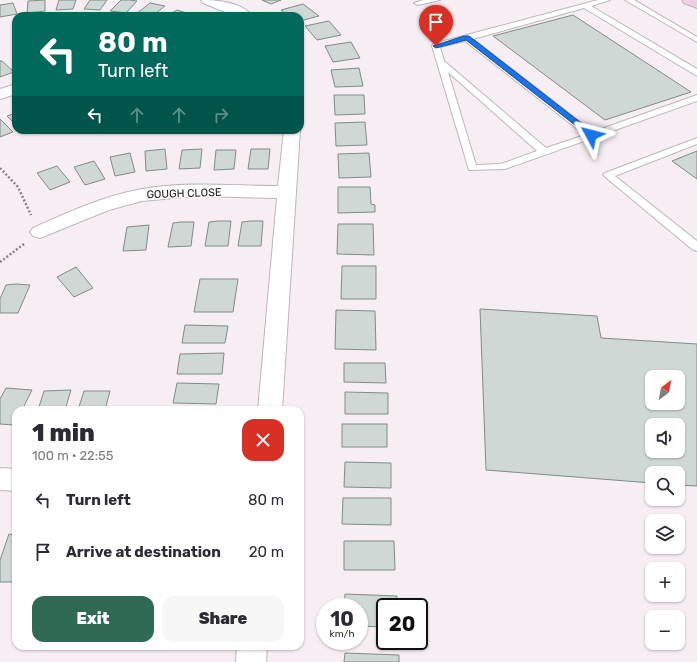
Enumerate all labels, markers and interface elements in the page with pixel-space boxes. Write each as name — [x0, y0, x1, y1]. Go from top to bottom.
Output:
pin — [419, 5, 453, 46]
icon: arrive — [425, 11, 447, 33]
text: 80 m — [98, 26, 168, 59]
icon: left — [32, 28, 84, 80]
text: Turn left — [98, 60, 168, 82]
icon: left — [84, 104, 106, 126]
icon: ahead — [126, 104, 148, 126]
icon: ahead — [168, 104, 190, 126]
icon: right — [210, 104, 232, 126]
position arrow — [570, 114, 612, 156]
street label: GOUGH CLOSE — [146, 186, 222, 201]
north arrow — [645, 370, 685, 410]
map controls — [645, 370, 685, 650]
button: sound — [645, 418, 685, 458]
text: 1 min — [32, 419, 95, 447]
button: close — [242, 419, 284, 461]
text: 100 m · 22:55 — [32, 448, 114, 463]
button: search — [645, 466, 685, 506]
icon: left — [32, 489, 54, 511]
text: Turn left — [66, 491, 131, 509]
text: 80 m — [248, 491, 284, 509]
button: layers — [645, 514, 685, 554]
icon: arrive — [32, 541, 54, 563]
text: Arrive at destination — [66, 543, 221, 561]
text: 20 m — [249, 543, 284, 561]
button: + — [645, 562, 685, 602]
button: Exit — [32, 596, 154, 642]
button: Share — [162, 596, 284, 642]
speed limit sign: 20 — [376, 598, 428, 650]
text: 10 — [330, 607, 354, 631]
button: − — [645, 610, 685, 650]
text: km/h — [330, 628, 354, 640]

